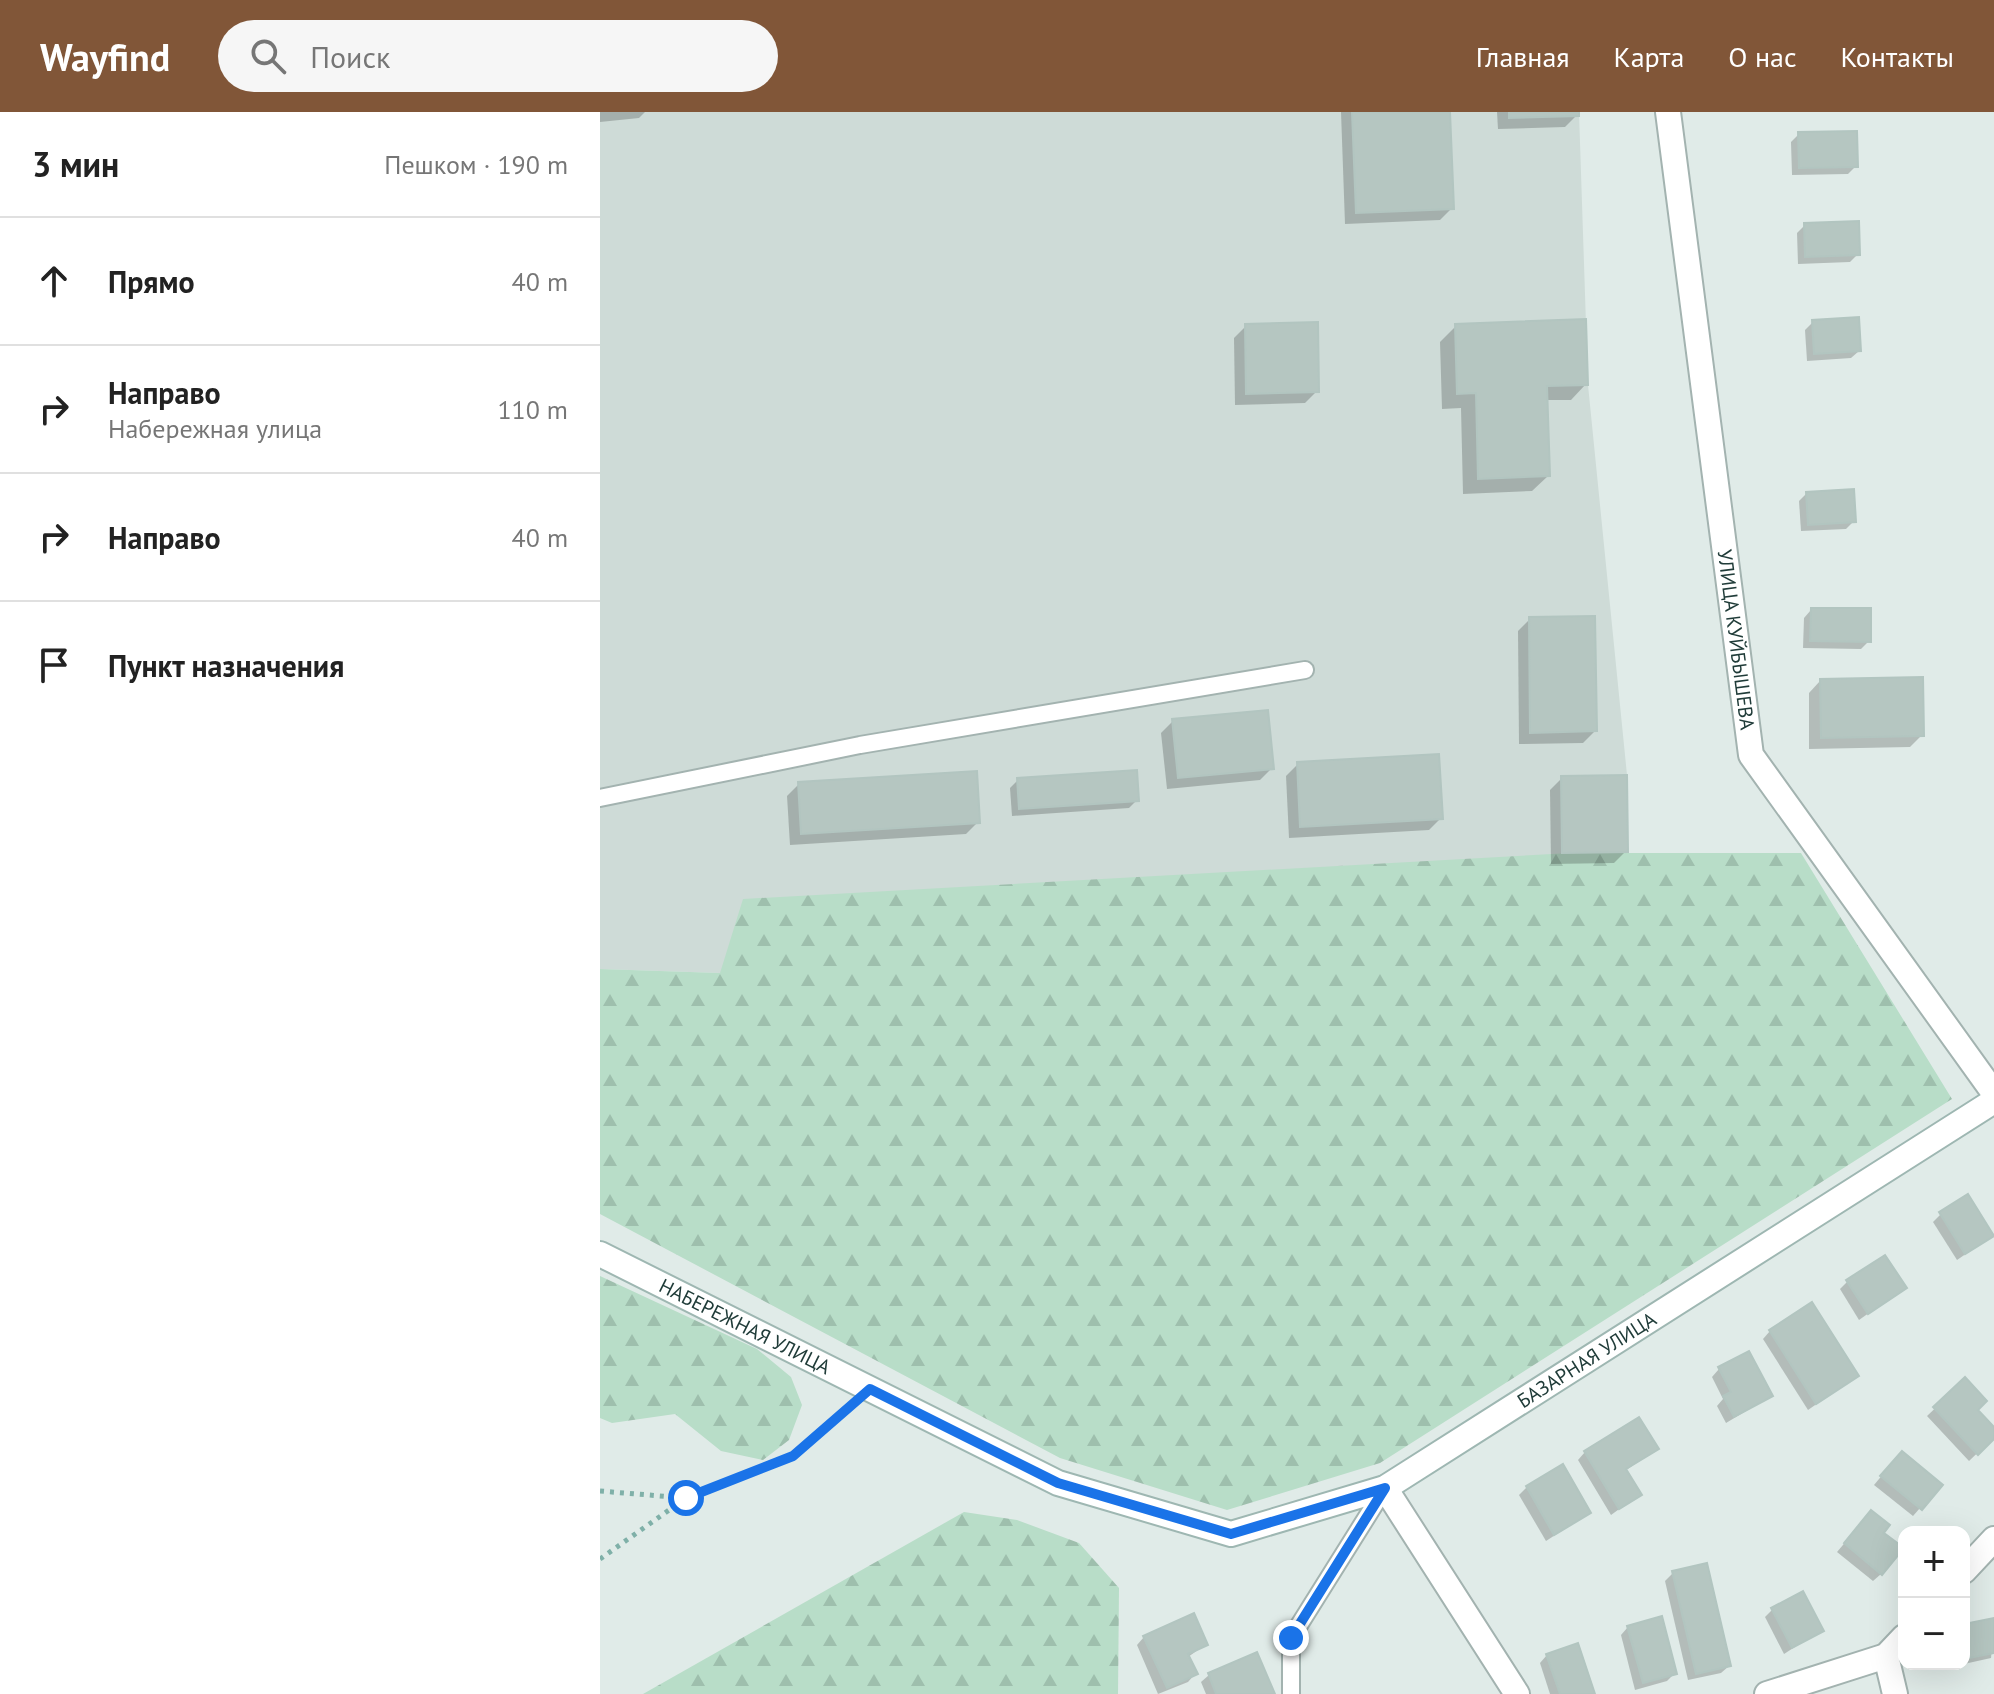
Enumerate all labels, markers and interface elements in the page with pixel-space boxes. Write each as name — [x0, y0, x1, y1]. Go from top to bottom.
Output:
search box — [218, 20, 778, 92]
text: Wayfind — [40, 32, 170, 81]
icon: search — [246, 34, 290, 78]
text: Поиск — [310, 37, 390, 76]
text: Главная — [1476, 38, 1570, 75]
text: Карта — [1614, 38, 1684, 75]
text: О нас — [1728, 38, 1797, 75]
text: Контакты — [1841, 38, 1954, 75]
text: 3 мин — [32, 142, 119, 186]
text: Пешком · 190 m — [384, 148, 568, 181]
icon: ahead — [32, 259, 76, 303]
text: Прямо — [108, 262, 195, 301]
text: 40 m — [512, 265, 568, 298]
text: Направо — [108, 373, 221, 412]
icon: right — [32, 387, 76, 431]
text: 110 m — [497, 393, 568, 426]
text: Набережная улица — [108, 412, 322, 445]
icon: right — [32, 515, 76, 559]
text: Направо — [108, 518, 221, 557]
text: 40 m — [512, 521, 568, 554]
street label: УЛИЦА КУЙБЫШЕВА — [1712, 548, 1761, 732]
icon: arrive — [32, 643, 76, 687]
text: Пункт назначения — [108, 646, 344, 685]
street label: НАБЕРЕЖНАЯ УЛИЦА — [655, 1273, 835, 1380]
street label: БАЗАРНАЯ УЛИЦА — [1512, 1306, 1661, 1414]
route start — [668, 1480, 704, 1516]
map controls — [1898, 1526, 1970, 1670]
button: + — [1898, 1526, 1970, 1598]
button: − — [1898, 1598, 1970, 1670]
route end — [1273, 1620, 1309, 1656]

